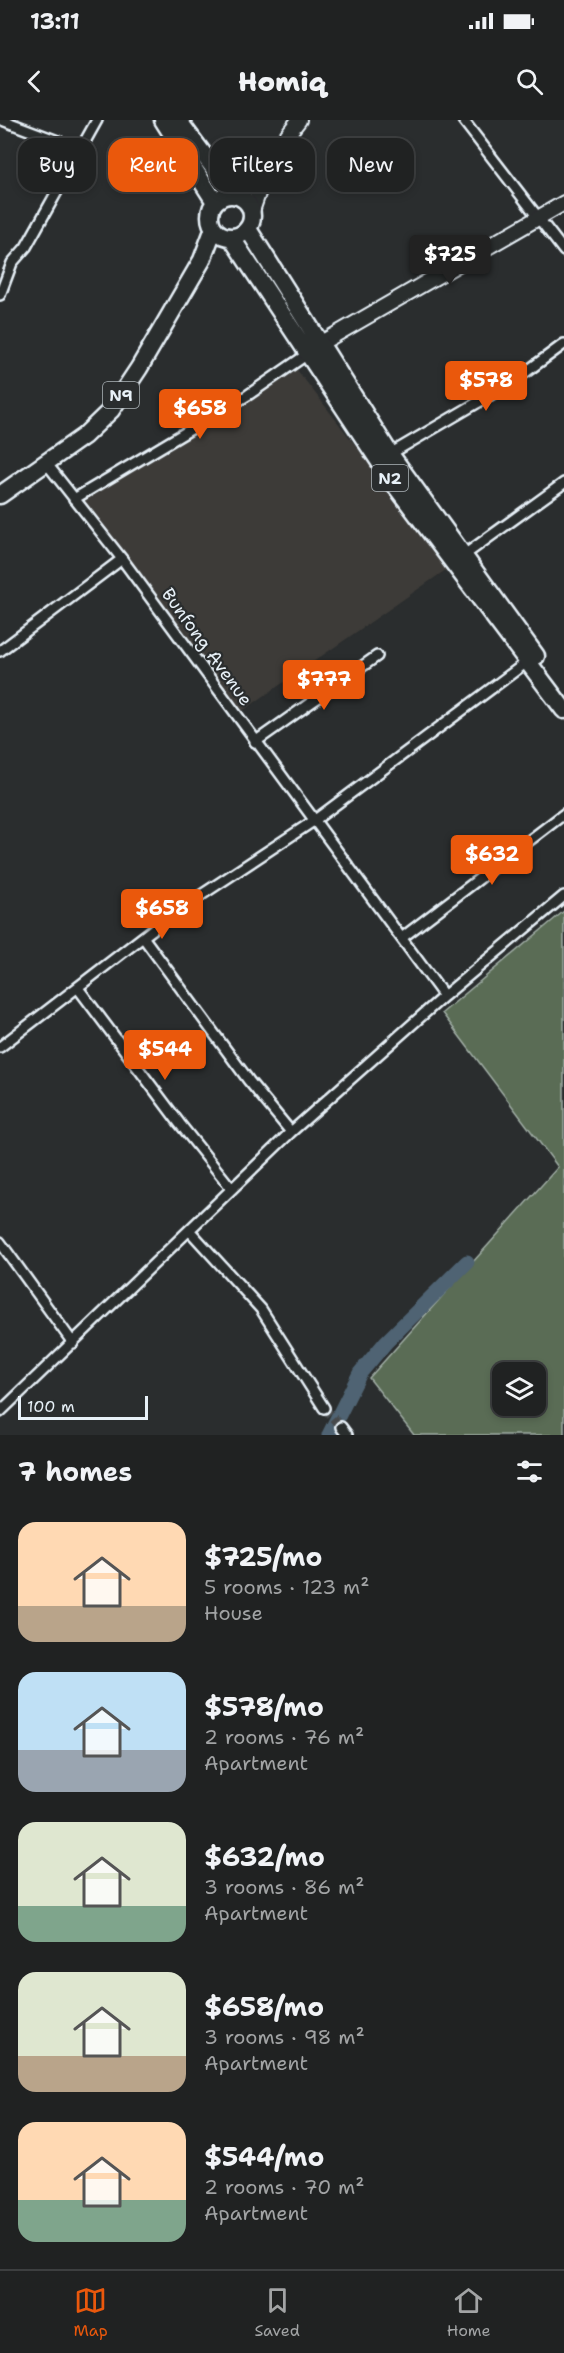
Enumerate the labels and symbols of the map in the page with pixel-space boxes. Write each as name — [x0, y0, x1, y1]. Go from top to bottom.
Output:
pin: $725 — [414, 235, 486, 286]
pin: $578 — [450, 361, 522, 412]
road number: N9 — [103, 382, 139, 408]
pin: $658 — [164, 389, 236, 440]
road number: N2 — [372, 465, 408, 491]
street label: Bunfong Avenue — [156, 583, 258, 711]
pin: $777 — [288, 660, 360, 711]
pin: $632 — [456, 835, 528, 886]
pin: $658 — [126, 889, 198, 940]
pin: $544 — [129, 1030, 201, 1081]
scale bar — [18, 1393, 148, 1420]

